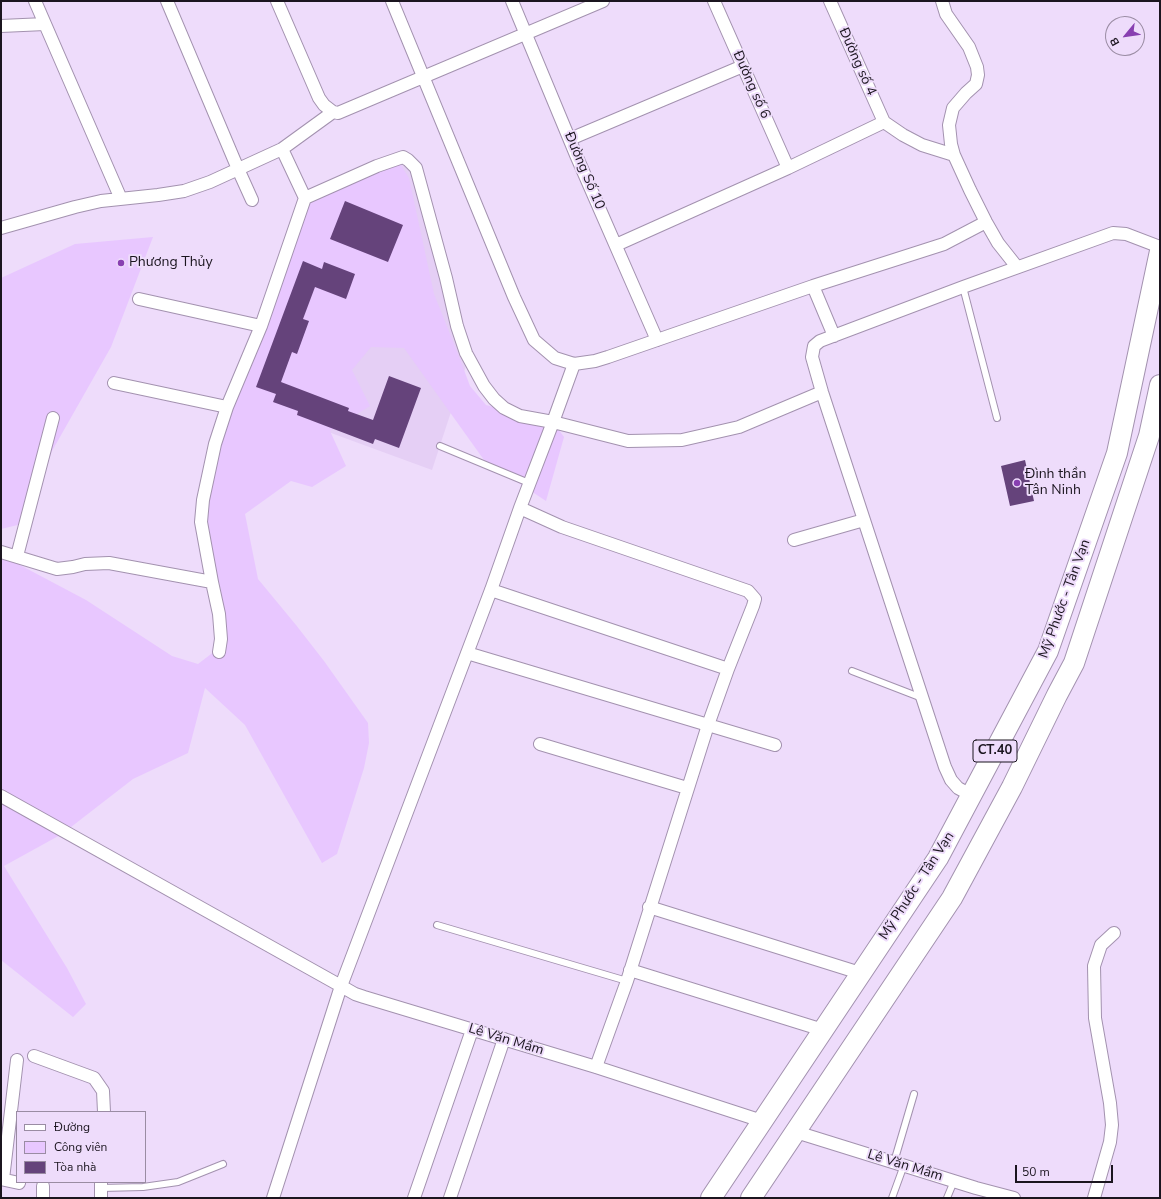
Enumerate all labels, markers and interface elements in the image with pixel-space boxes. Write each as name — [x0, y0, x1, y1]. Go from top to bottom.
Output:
north arrow — [1105, 16, 1145, 56]
street label: Đường số 4 — [835, 26, 879, 98]
text: B — [1107, 35, 1123, 49]
street label: Đường số 6 — [729, 49, 773, 121]
street label: Đường Số 10 — [560, 130, 608, 212]
place label: Phương Thủy — [129, 255, 213, 271]
marker: Phương Thủy — [116, 258, 126, 268]
place label: Đình thần Tân Ninh — [1025, 467, 1086, 500]
marker: Đình thần Tân Ninh — [1012, 478, 1022, 488]
street label: Mỹ Phước - Tân Vạn — [1036, 537, 1094, 661]
road number: CT.40 — [973, 740, 1017, 762]
street label: Mỹ Phước - Tân Vạn — [876, 829, 958, 943]
street label: Lê Văn Mầm — [466, 1021, 546, 1059]
legend — [16, 1111, 146, 1183]
text: Đường — [54, 1119, 90, 1135]
text: Công viên — [54, 1139, 107, 1155]
street label: Lê Văn Mầm — [865, 1147, 945, 1185]
scale bar — [1017, 1157, 1115, 1183]
text: Tòa nhà — [54, 1159, 96, 1175]
text: 50 m — [1022, 1164, 1050, 1180]

